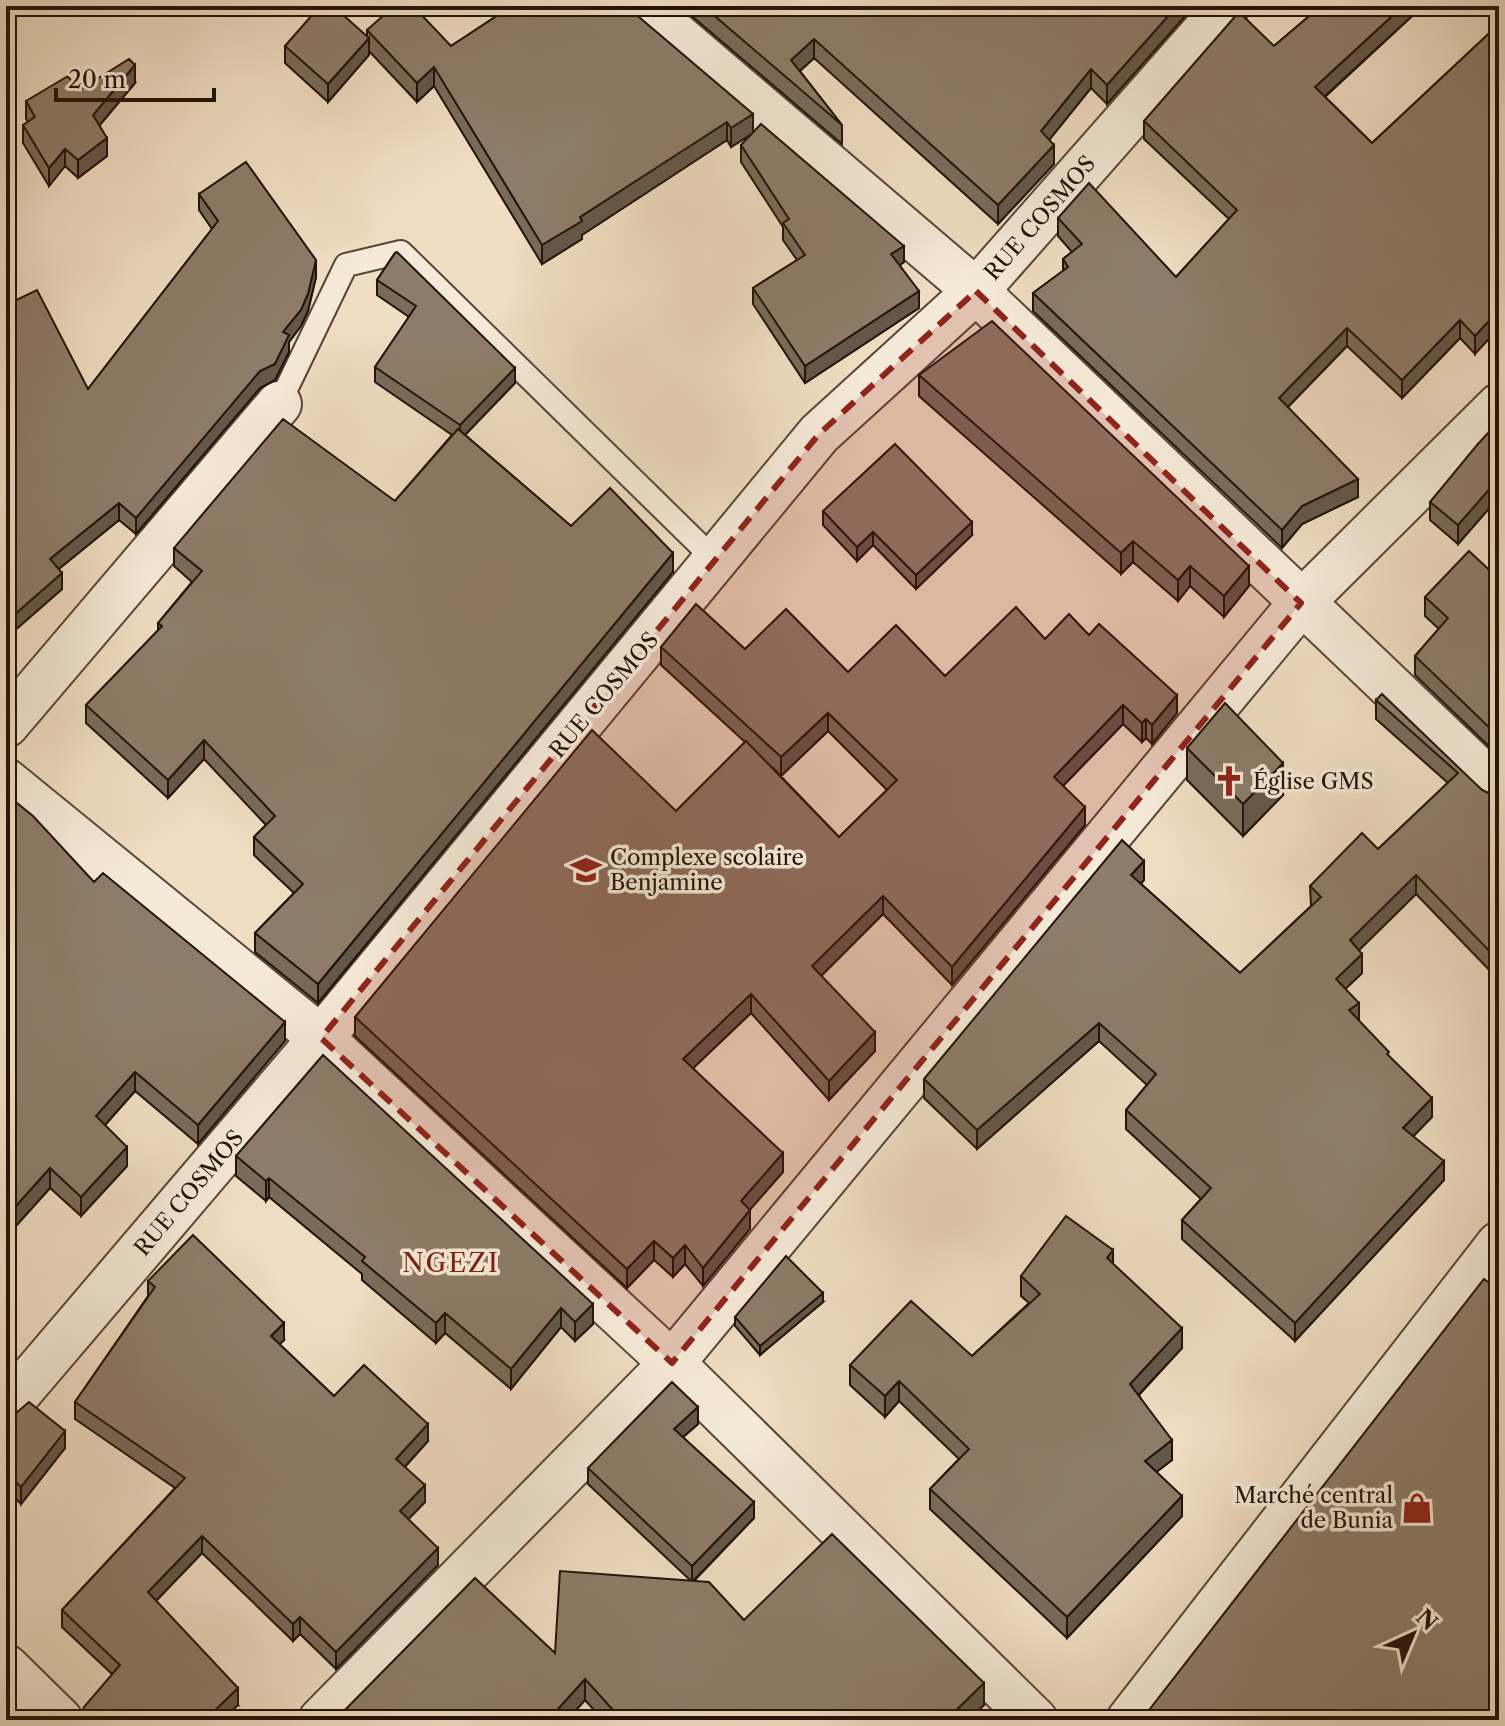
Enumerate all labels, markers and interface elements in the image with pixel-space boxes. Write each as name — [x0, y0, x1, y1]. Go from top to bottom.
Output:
scale bar — [56, 52, 214, 102]
text: 20 m — [68, 65, 126, 94]
street label: RUE COSMOS — [979, 150, 1101, 286]
street label: RUE COSMOS — [544, 627, 664, 763]
church icon: Église GMS — [1212, 764, 1246, 798]
place label: Église GMS — [1253, 767, 1374, 795]
place label: Complexe scolaire Benjamine — [610, 844, 804, 896]
school or university icon: Complexe scolaire Benjamine — [569, 853, 603, 887]
street label: RUE COSMOS — [129, 1125, 249, 1261]
district label: NGEZI — [402, 1247, 500, 1279]
place label: Marché central de Bunia — [1234, 1482, 1393, 1534]
shop icon: Marché central de Bunia — [1400, 1491, 1434, 1525]
north arrow — [1373, 1594, 1453, 1674]
text: N — [1410, 1604, 1443, 1636]

